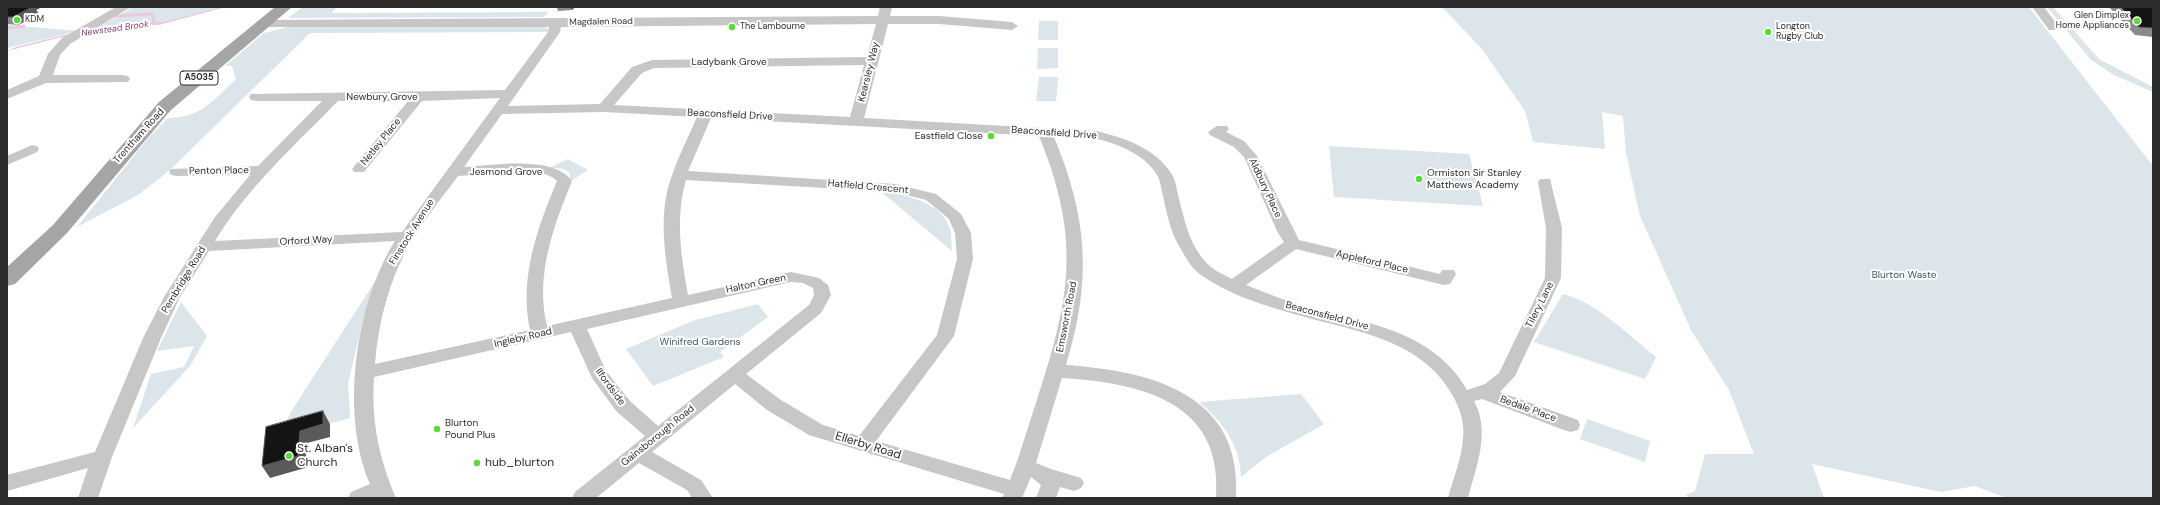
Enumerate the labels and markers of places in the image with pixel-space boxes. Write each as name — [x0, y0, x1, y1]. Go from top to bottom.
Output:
place label: Glen Dimplex Home Appliances — [2056, 11, 2129, 32]
marker: KDM — [12, 15, 22, 25]
place label: KDM — [25, 15, 44, 25]
marker: Glen Dimplex Home Appliances — [2132, 16, 2142, 26]
marker: The Lambourne — [727, 22, 737, 32]
place label: The Lambourne — [740, 22, 805, 32]
place label: Longton Rugby Club — [1776, 22, 1823, 43]
marker: Longton Rugby Club — [1763, 27, 1773, 37]
place label: Eastfield Close — [915, 130, 983, 142]
marker: Eastfield Close — [986, 131, 996, 141]
place label: Ormiston Sir Stanley Matthews Academy — [1427, 167, 1521, 190]
marker: Ormiston Sir Stanley Matthews Academy — [1414, 174, 1424, 184]
place label: Blurton Pound Plus — [445, 417, 496, 440]
marker: Blurton Pound Plus — [432, 424, 442, 434]
place label: St. Alban's Church — [297, 442, 353, 470]
marker: St. Alban's Church — [284, 451, 294, 461]
place label: hub_blurton — [485, 456, 554, 470]
marker: hub_blurton — [472, 458, 482, 468]

